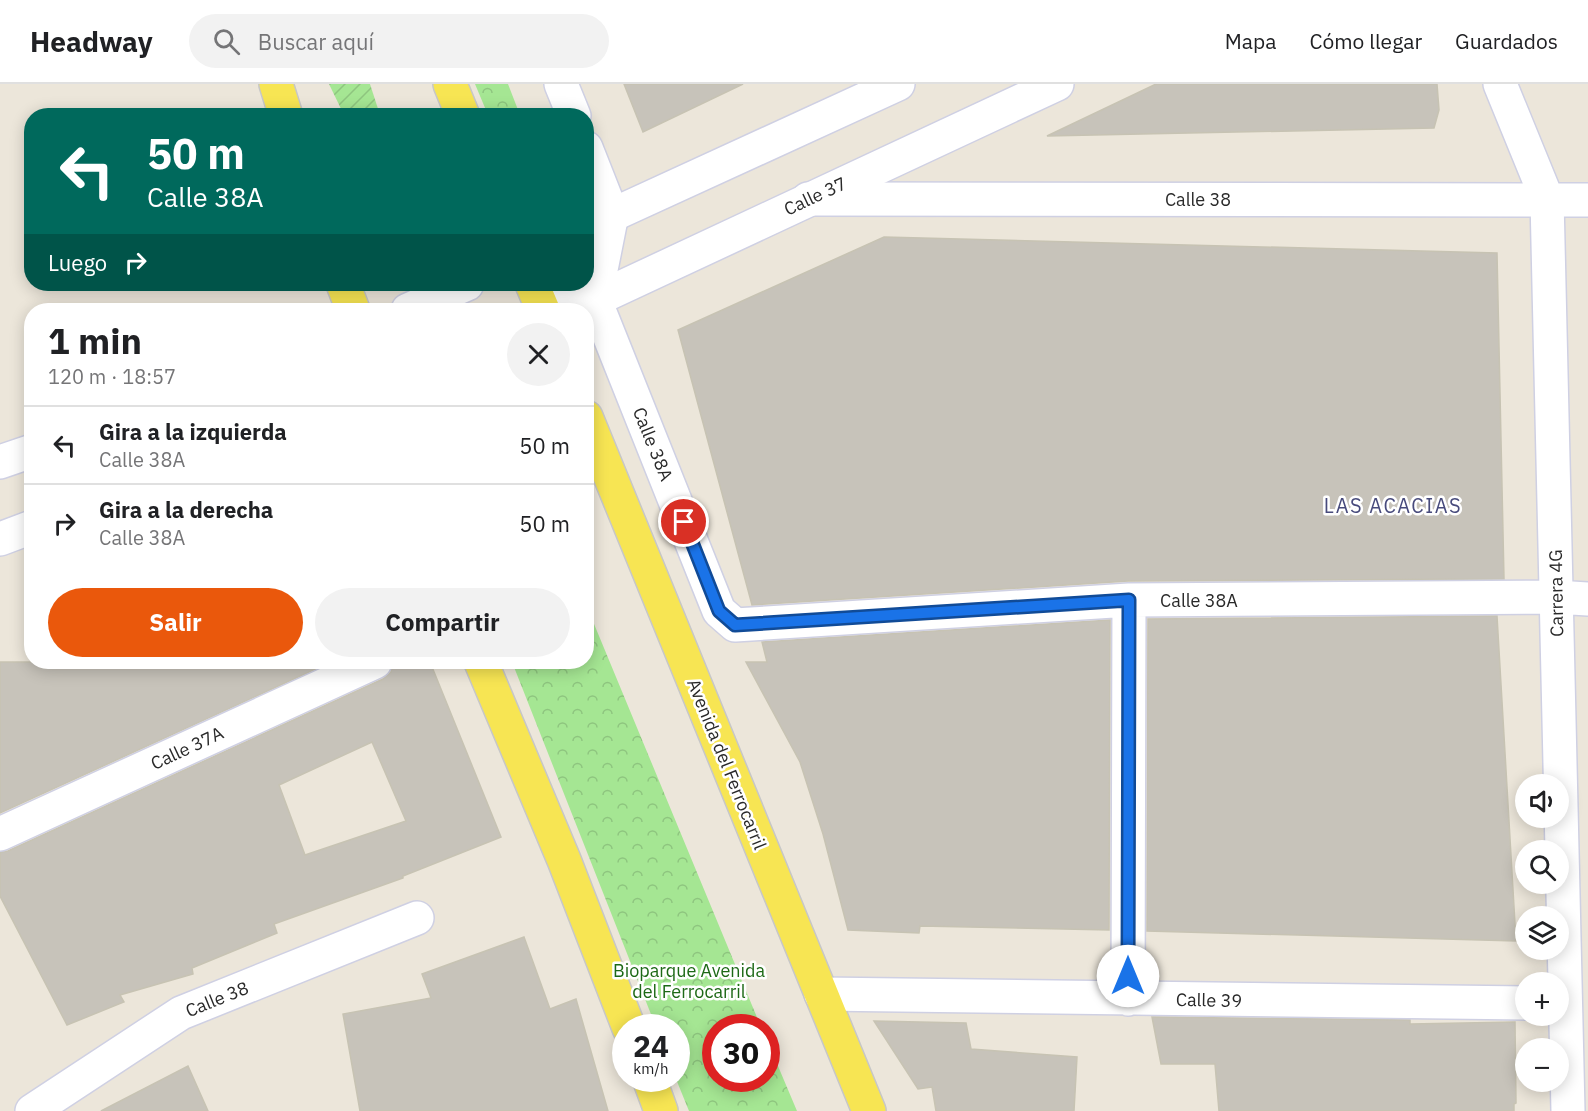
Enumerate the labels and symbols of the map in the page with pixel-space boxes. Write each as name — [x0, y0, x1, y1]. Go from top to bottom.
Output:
street label: Calle 37 — [780, 172, 850, 220]
street label: Calle 38 — [1165, 188, 1231, 211]
street label: Calle 38A — [628, 404, 678, 485]
district label: LAS ACACIAS — [1324, 492, 1462, 519]
pin — [658, 496, 709, 547]
street label: Carrera 4G — [1544, 549, 1568, 637]
street label: Calle 38A — [1160, 589, 1238, 612]
street label: Avenida del Ferrocarril — [682, 675, 772, 853]
street label: Calle 37A — [147, 721, 228, 775]
position arrow — [1096, 944, 1160, 1008]
park label: Bioparque Avenida del Ferrocarril — [613, 959, 765, 1003]
street label: Calle 38 — [182, 976, 252, 1022]
street label: Calle 39 — [1176, 988, 1242, 1012]
speed limit sign: 30 — [702, 1014, 780, 1092]

